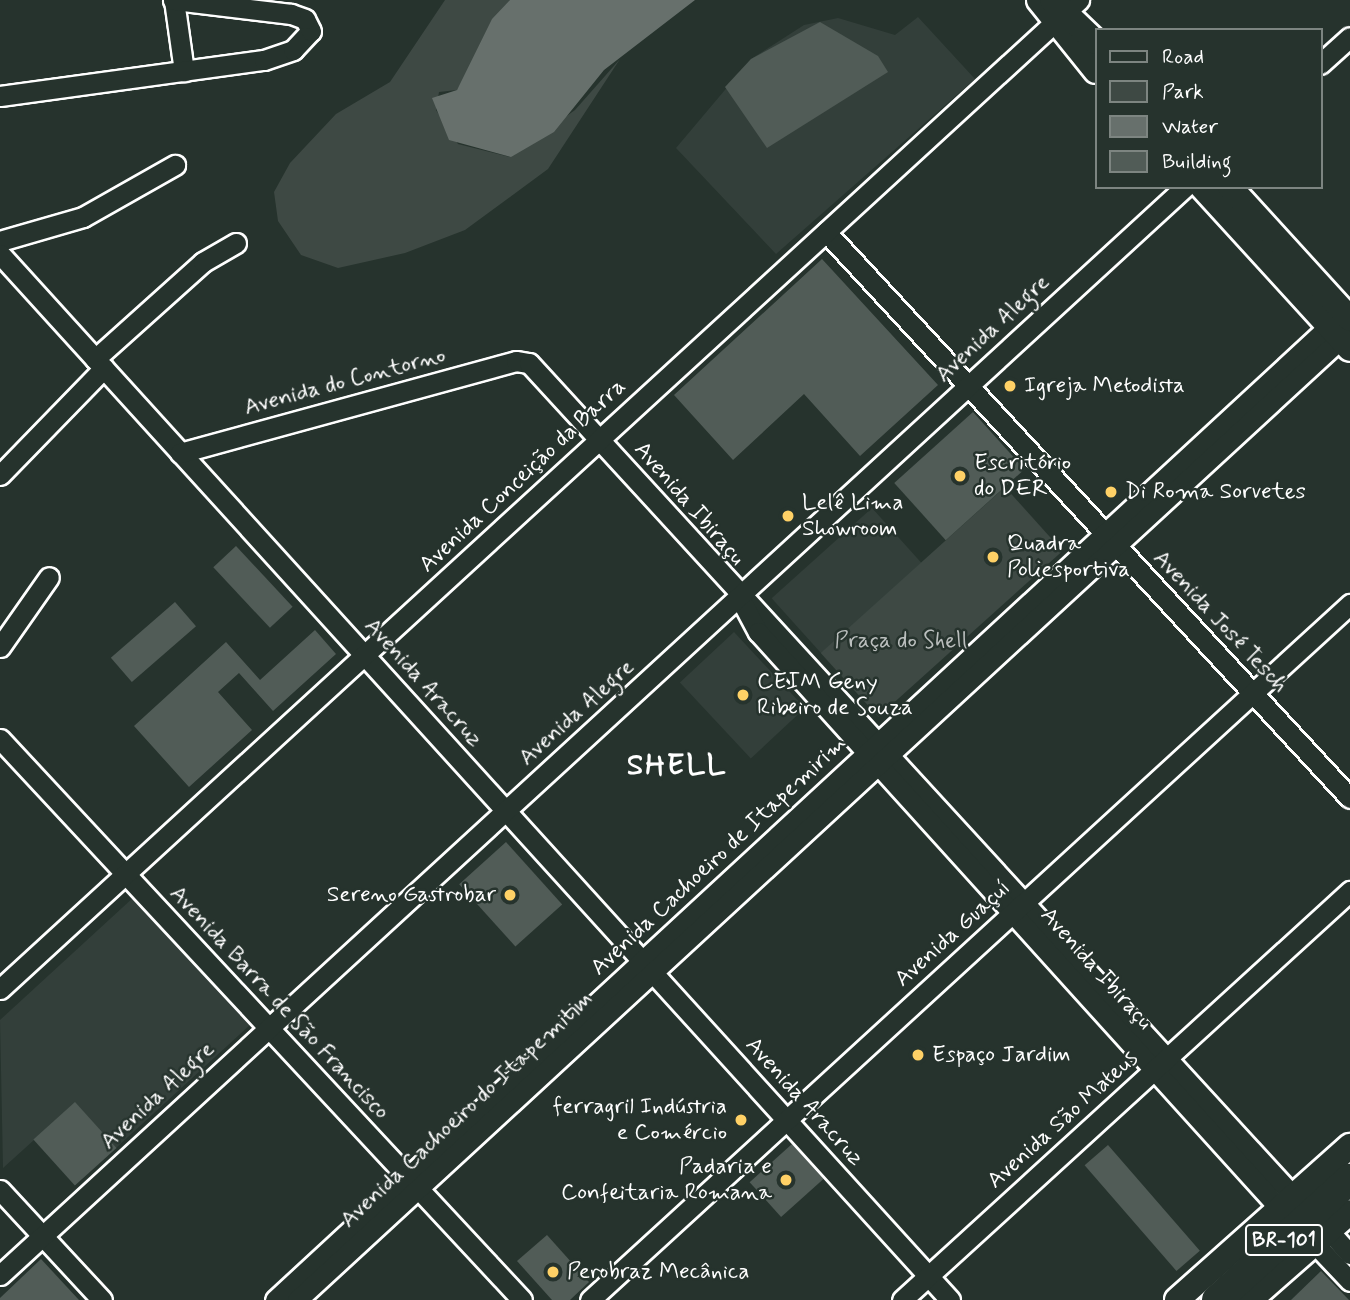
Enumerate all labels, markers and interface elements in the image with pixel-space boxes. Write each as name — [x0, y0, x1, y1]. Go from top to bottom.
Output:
legend — [1094, 28, 1322, 189]
text: Road — [1162, 43, 1204, 71]
text: Park — [1162, 78, 1204, 106]
text: Water — [1162, 113, 1218, 141]
text: Building — [1162, 148, 1232, 176]
street label: Avenida Alegre — [930, 269, 1056, 389]
street label: Avenida do Contorno — [246, 343, 444, 421]
place label: Igreja Metodista — [1024, 372, 1185, 400]
street label: Avenida Conceição da Barra — [415, 374, 631, 578]
marker: Igreja Metodista — [1002, 378, 1018, 394]
street label: Avenida Ibiraçu — [628, 436, 750, 572]
place label: Escritório do DER — [974, 449, 1071, 503]
marker: Escritório do DER — [952, 468, 968, 484]
place label: Di Roma Sorvetes — [1125, 478, 1301, 506]
marker: Di Roma Sorvetes — [1103, 484, 1119, 500]
place label: Lelê Lima Showroom — [802, 489, 903, 543]
marker: Lelê Lima Showroom — [780, 508, 796, 524]
place label: Quadra Poliesportiva — [1007, 530, 1130, 584]
street label: Avenida José Tesch — [1147, 545, 1293, 699]
marker: Quadra Poliesportiva — [985, 549, 1001, 565]
street label: Avenida Aracruz — [358, 613, 488, 753]
park label: Praça do Shell — [833, 627, 969, 655]
street label: Avenida Alegre — [513, 654, 641, 772]
place label: CEIM Geny Ribeiro de Souza — [757, 668, 912, 722]
marker: CEIM Geny Ribeiro de Souza — [735, 687, 751, 703]
street label: Avenida Cachoeiro de Itapemirim — [587, 731, 851, 981]
district label: SHELL — [629, 748, 725, 784]
street label: Avenida Guaçuí — [889, 875, 1017, 993]
street label: Avenida Barra de São Francisco — [163, 880, 395, 1126]
place label: Sereno Gastrobar — [327, 881, 496, 909]
marker: Sereno Gastrobar — [502, 887, 518, 903]
street label: Avenida Ibiraçu — [1034, 902, 1158, 1036]
street label: Avenida Cachoeiro do Itapemitim — [337, 987, 597, 1233]
street label: Avenida Aracruz — [739, 1032, 869, 1172]
street label: Avenida Alegre — [95, 1036, 221, 1156]
place label: Espaço Jardim — [932, 1041, 1071, 1069]
street label: Avenida São Mateus — [981, 1044, 1145, 1196]
marker: Espaço Jardim — [910, 1047, 926, 1063]
place label: ferragril Indústria e Comércio — [553, 1093, 727, 1147]
marker: ferragril Indústria e Comércio — [733, 1112, 749, 1128]
place label: Padaria e Confeitaria Romana — [561, 1153, 772, 1207]
marker: Padaria e Confeitaria Romana — [778, 1172, 794, 1188]
road number: BR-101 — [1244, 1222, 1324, 1258]
place label: Perobraz Mecânica — [567, 1258, 750, 1286]
marker: Perobraz Mecânica — [545, 1264, 561, 1280]

